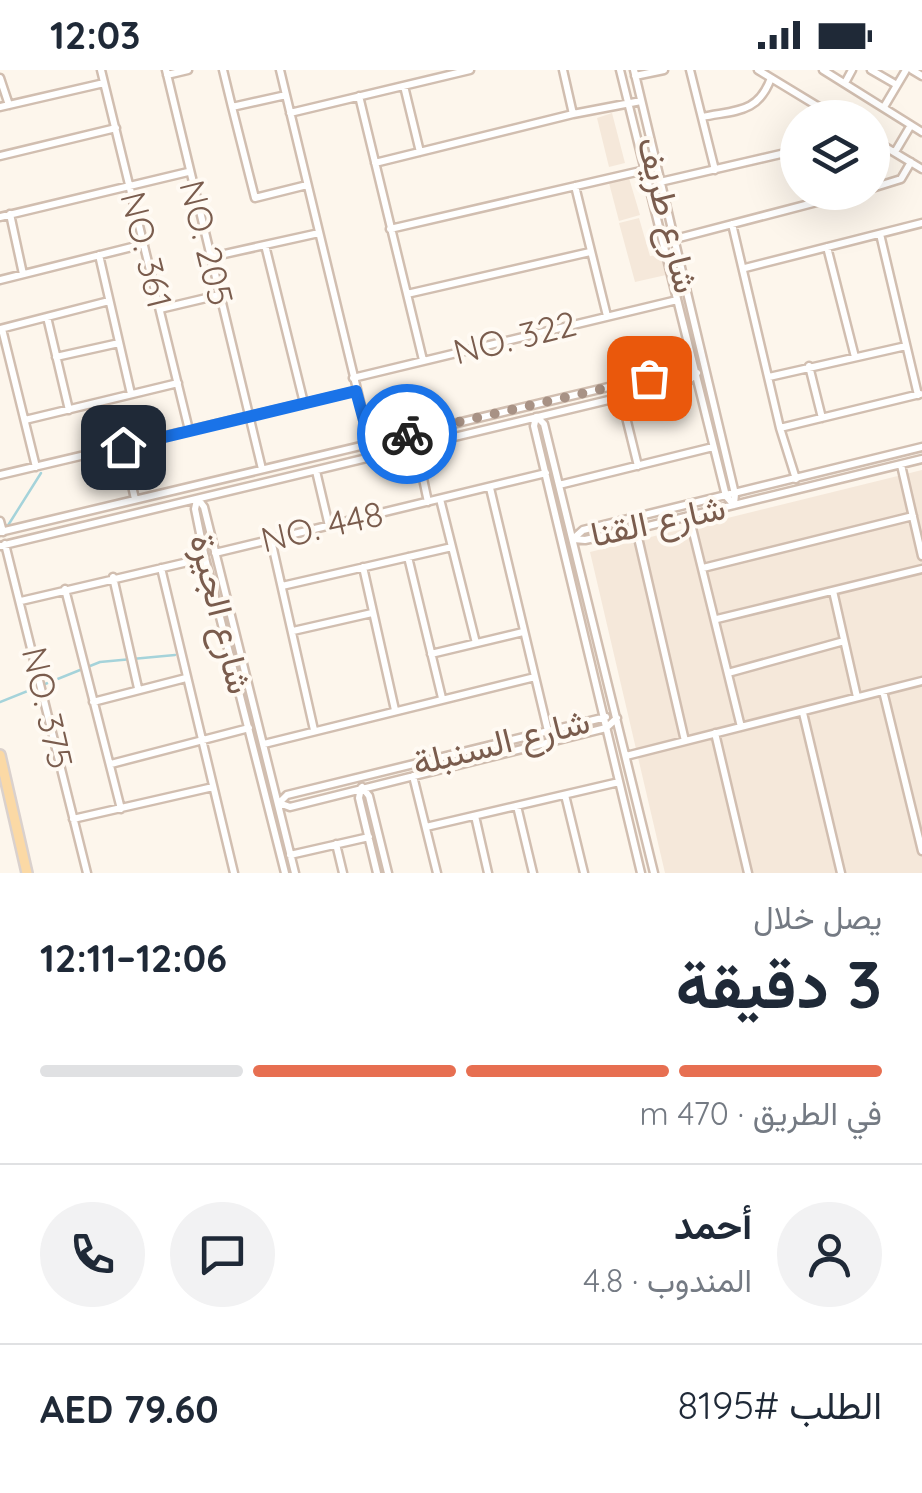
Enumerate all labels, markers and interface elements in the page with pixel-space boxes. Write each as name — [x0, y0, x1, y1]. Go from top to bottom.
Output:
text: 12:03 — [50, 11, 141, 59]
map controls — [780, 100, 890, 210]
button: layers — [780, 100, 890, 210]
street label: شارع طريف — [625, 132, 710, 298]
street label: NO. 205 — [170, 176, 244, 310]
street label: NO. 361 — [111, 187, 183, 312]
street label: NO. 322 — [449, 301, 581, 374]
pin — [607, 336, 692, 421]
icon: bag — [622, 351, 677, 406]
courier — [357, 384, 457, 484]
pin — [81, 405, 166, 490]
icon: bike — [380, 407, 435, 462]
icon: home — [96, 420, 151, 475]
street label: شارع القنا — [586, 484, 730, 559]
street label: NO. 448 — [256, 491, 387, 561]
street label: شارع الجيرة — [178, 529, 263, 699]
street label: NO. 375 — [13, 643, 83, 773]
street label: شارع السنبلة — [408, 698, 595, 787]
text: يصل خلال — [753, 897, 882, 937]
text: 12:06–12:11 — [40, 934, 227, 982]
text: 3 دقيقة — [676, 943, 882, 1024]
text: في الطريق · 470 m — [640, 1093, 882, 1133]
text: أحمد — [674, 1201, 752, 1249]
button: phone — [40, 1202, 145, 1307]
button: chat — [170, 1202, 275, 1307]
button: person — [777, 1202, 882, 1307]
text: المندوب · 4.8 — [583, 1260, 752, 1300]
text: الطلب #8195 — [677, 1381, 882, 1429]
text: AED 79.60 — [40, 1385, 219, 1433]

